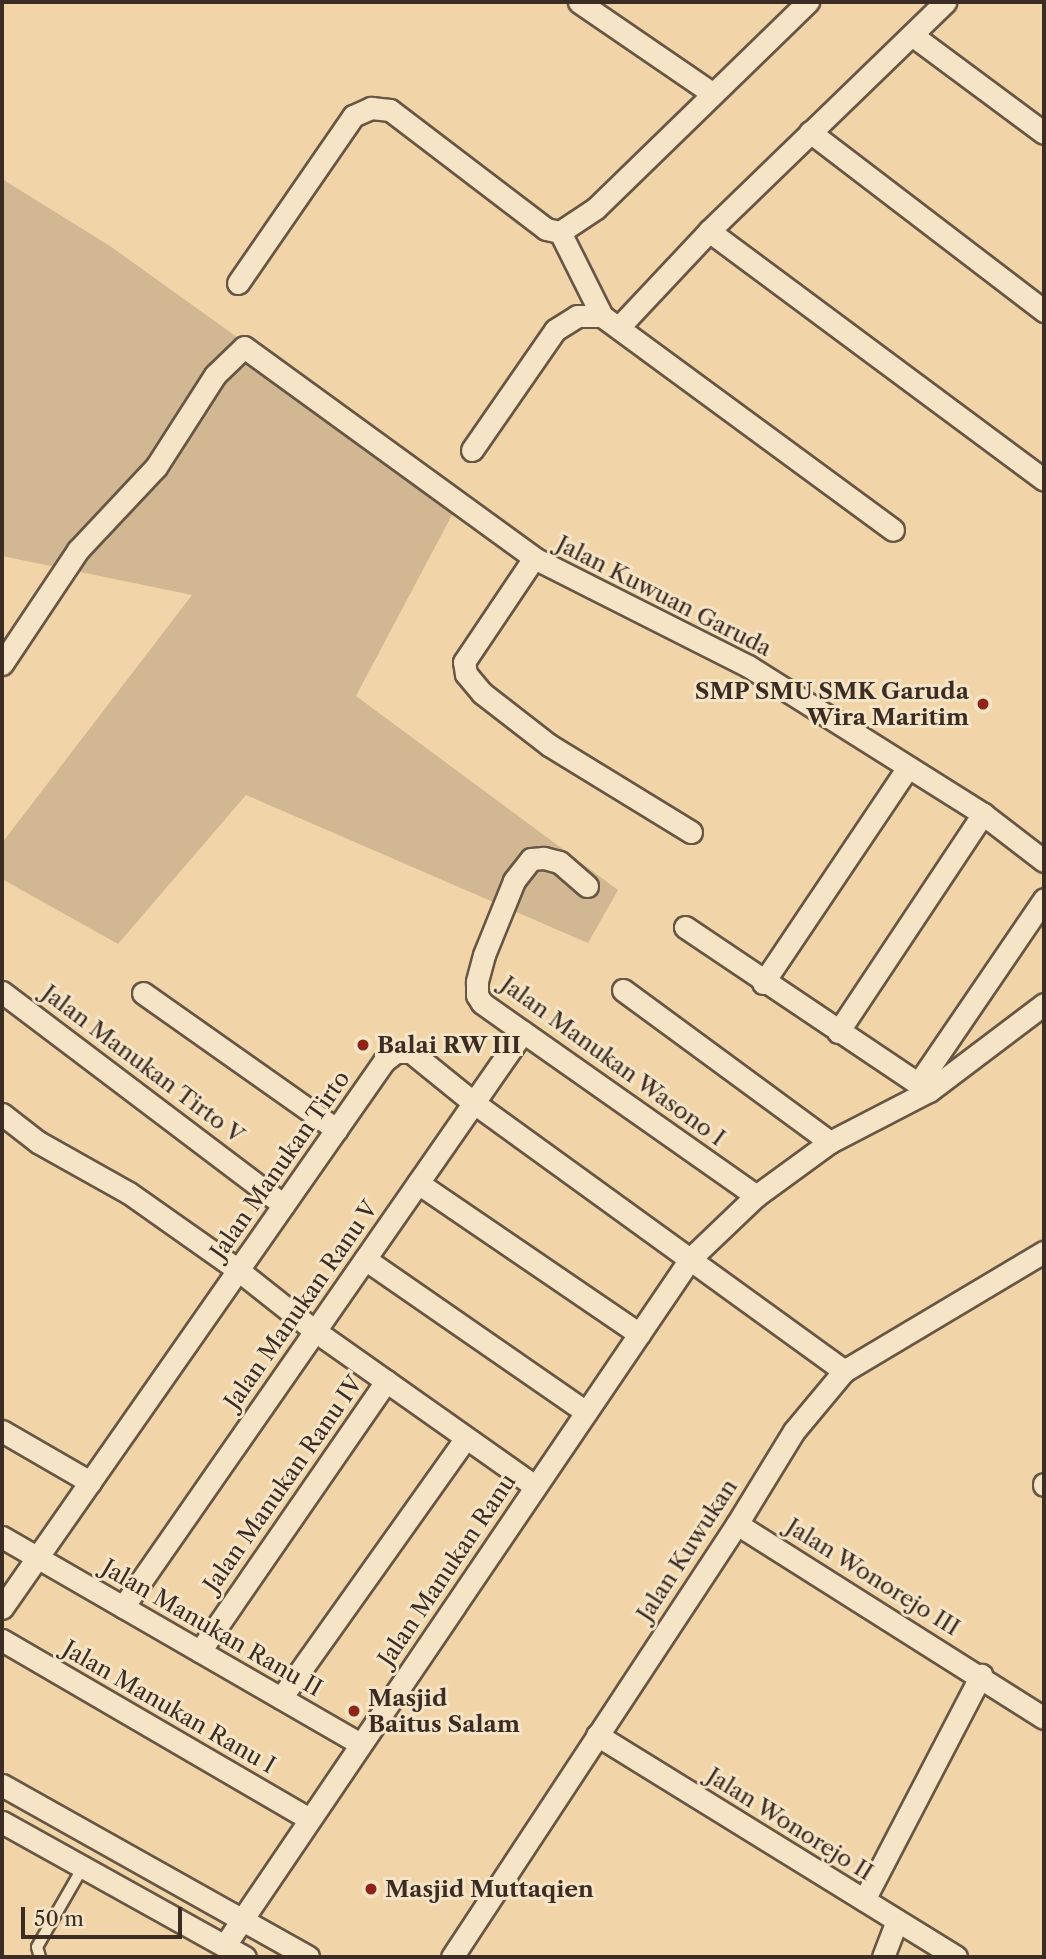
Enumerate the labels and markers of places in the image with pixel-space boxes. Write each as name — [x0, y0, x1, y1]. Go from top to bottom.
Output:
place label: SMP SMU SMK Garuda Wira Maritim — [694, 677, 969, 731]
marker: SMP SMU SMK Garuda Wira Maritim — [975, 696, 991, 712]
place label: Balai RW III — [377, 1031, 522, 1059]
marker: Balai RW III — [355, 1037, 371, 1053]
place label: Masjid Baitus Salam — [368, 1684, 520, 1738]
marker: Masjid Baitus Salam — [346, 1703, 362, 1719]
place label: Masjid Muttaqien — [385, 1875, 594, 1903]
marker: Masjid Muttaqien — [363, 1881, 379, 1897]

